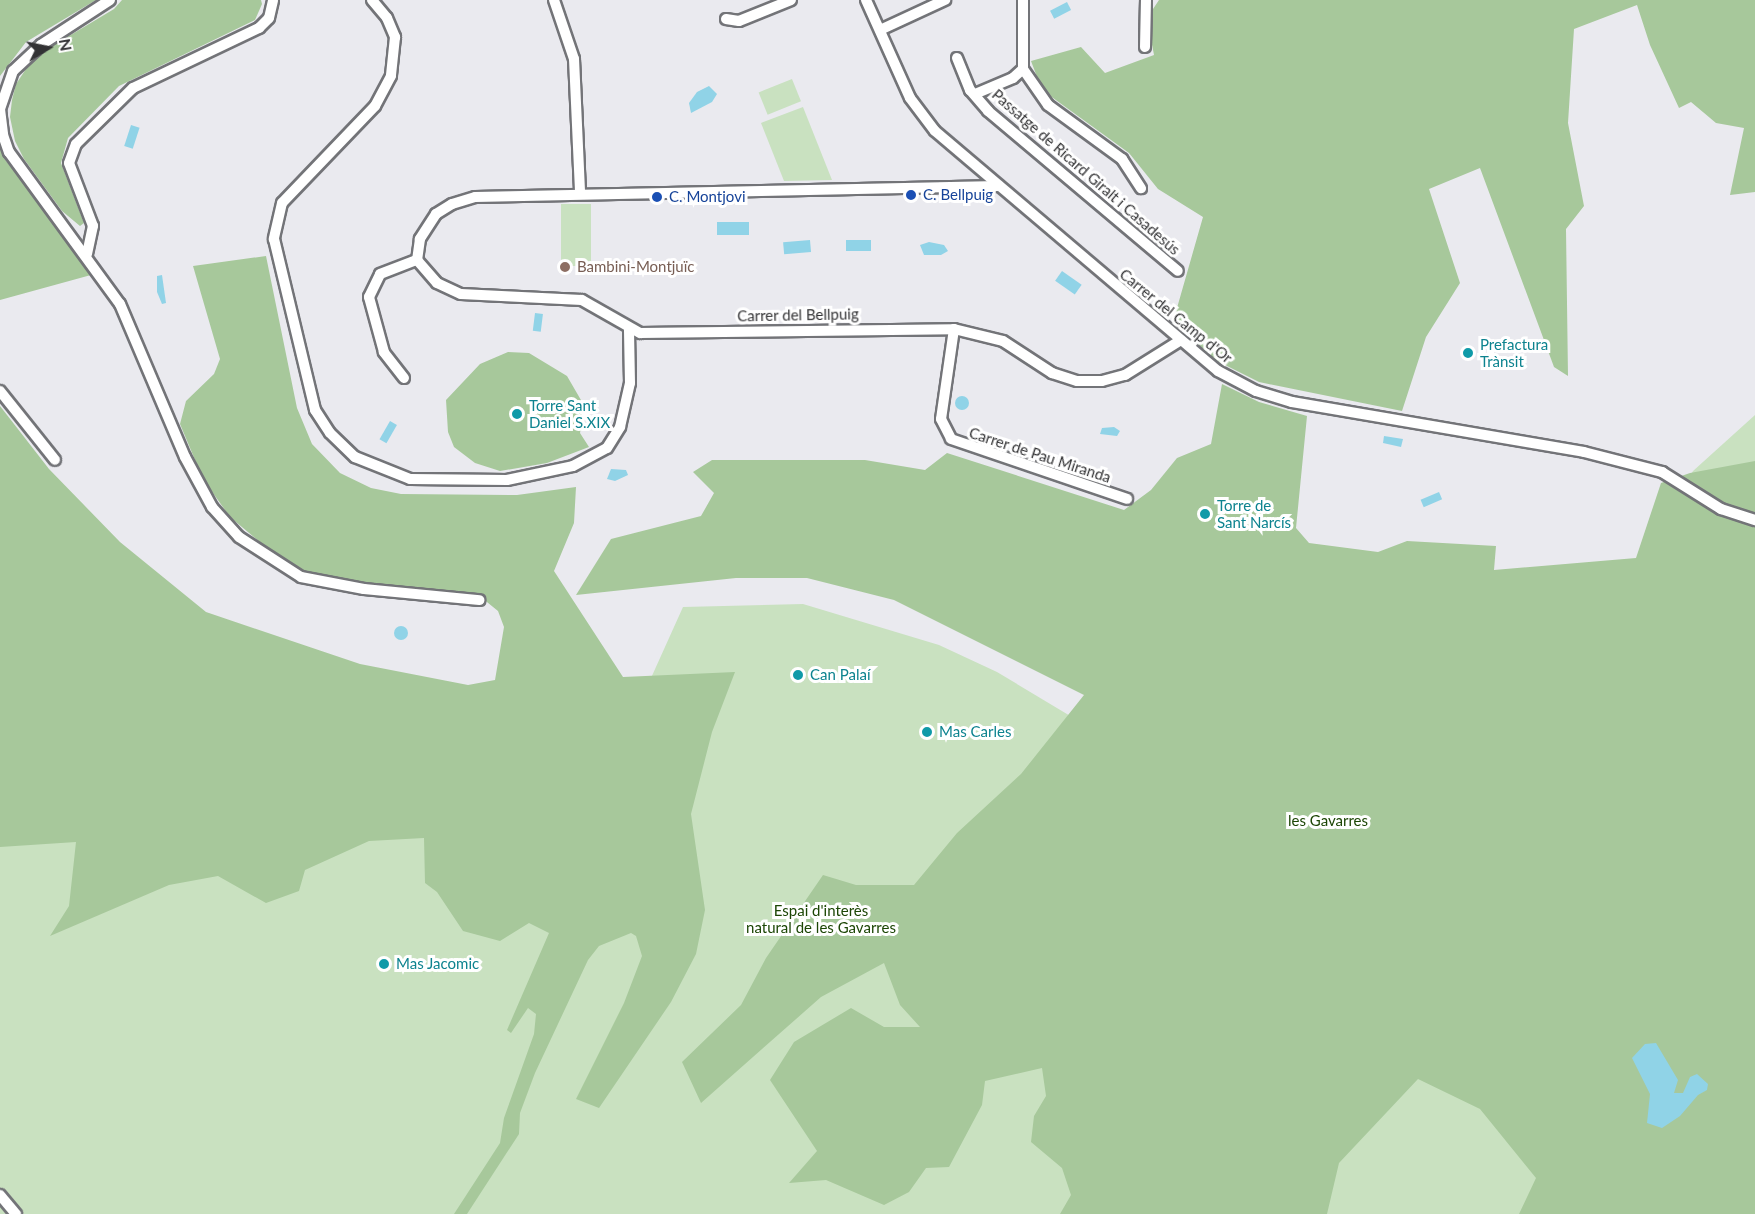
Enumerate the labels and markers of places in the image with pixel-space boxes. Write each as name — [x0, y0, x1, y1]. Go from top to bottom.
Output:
place label: C. Bellpuig — [923, 186, 993, 204]
place label: C. Montjovi — [669, 188, 745, 206]
marker: C. Bellpuig — [904, 188, 918, 202]
marker: C. Montjovi — [650, 190, 664, 204]
place label: Bambini-Montjuïc — [577, 258, 694, 276]
marker: Bambini-Montjuïc — [558, 260, 572, 274]
place label: Prefactura Trànsit — [1480, 335, 1548, 370]
marker: Prefactura Trànsit — [1461, 346, 1475, 360]
place label: Torre Sant Daniel S.XIX — [529, 396, 610, 431]
marker: Torre Sant Daniel S.XIX — [510, 407, 524, 421]
place label: Torre de Sant Narcís — [1217, 496, 1291, 531]
marker: Torre de Sant Narcís — [1198, 507, 1212, 521]
place label: Can Palaí — [810, 666, 871, 684]
marker: Can Palaí — [791, 668, 805, 682]
place label: Mas Carles — [939, 723, 1011, 741]
marker: Mas Carles — [920, 725, 934, 739]
place label: Mas Jacomic — [396, 955, 480, 973]
marker: Mas Jacomic — [377, 957, 391, 971]

